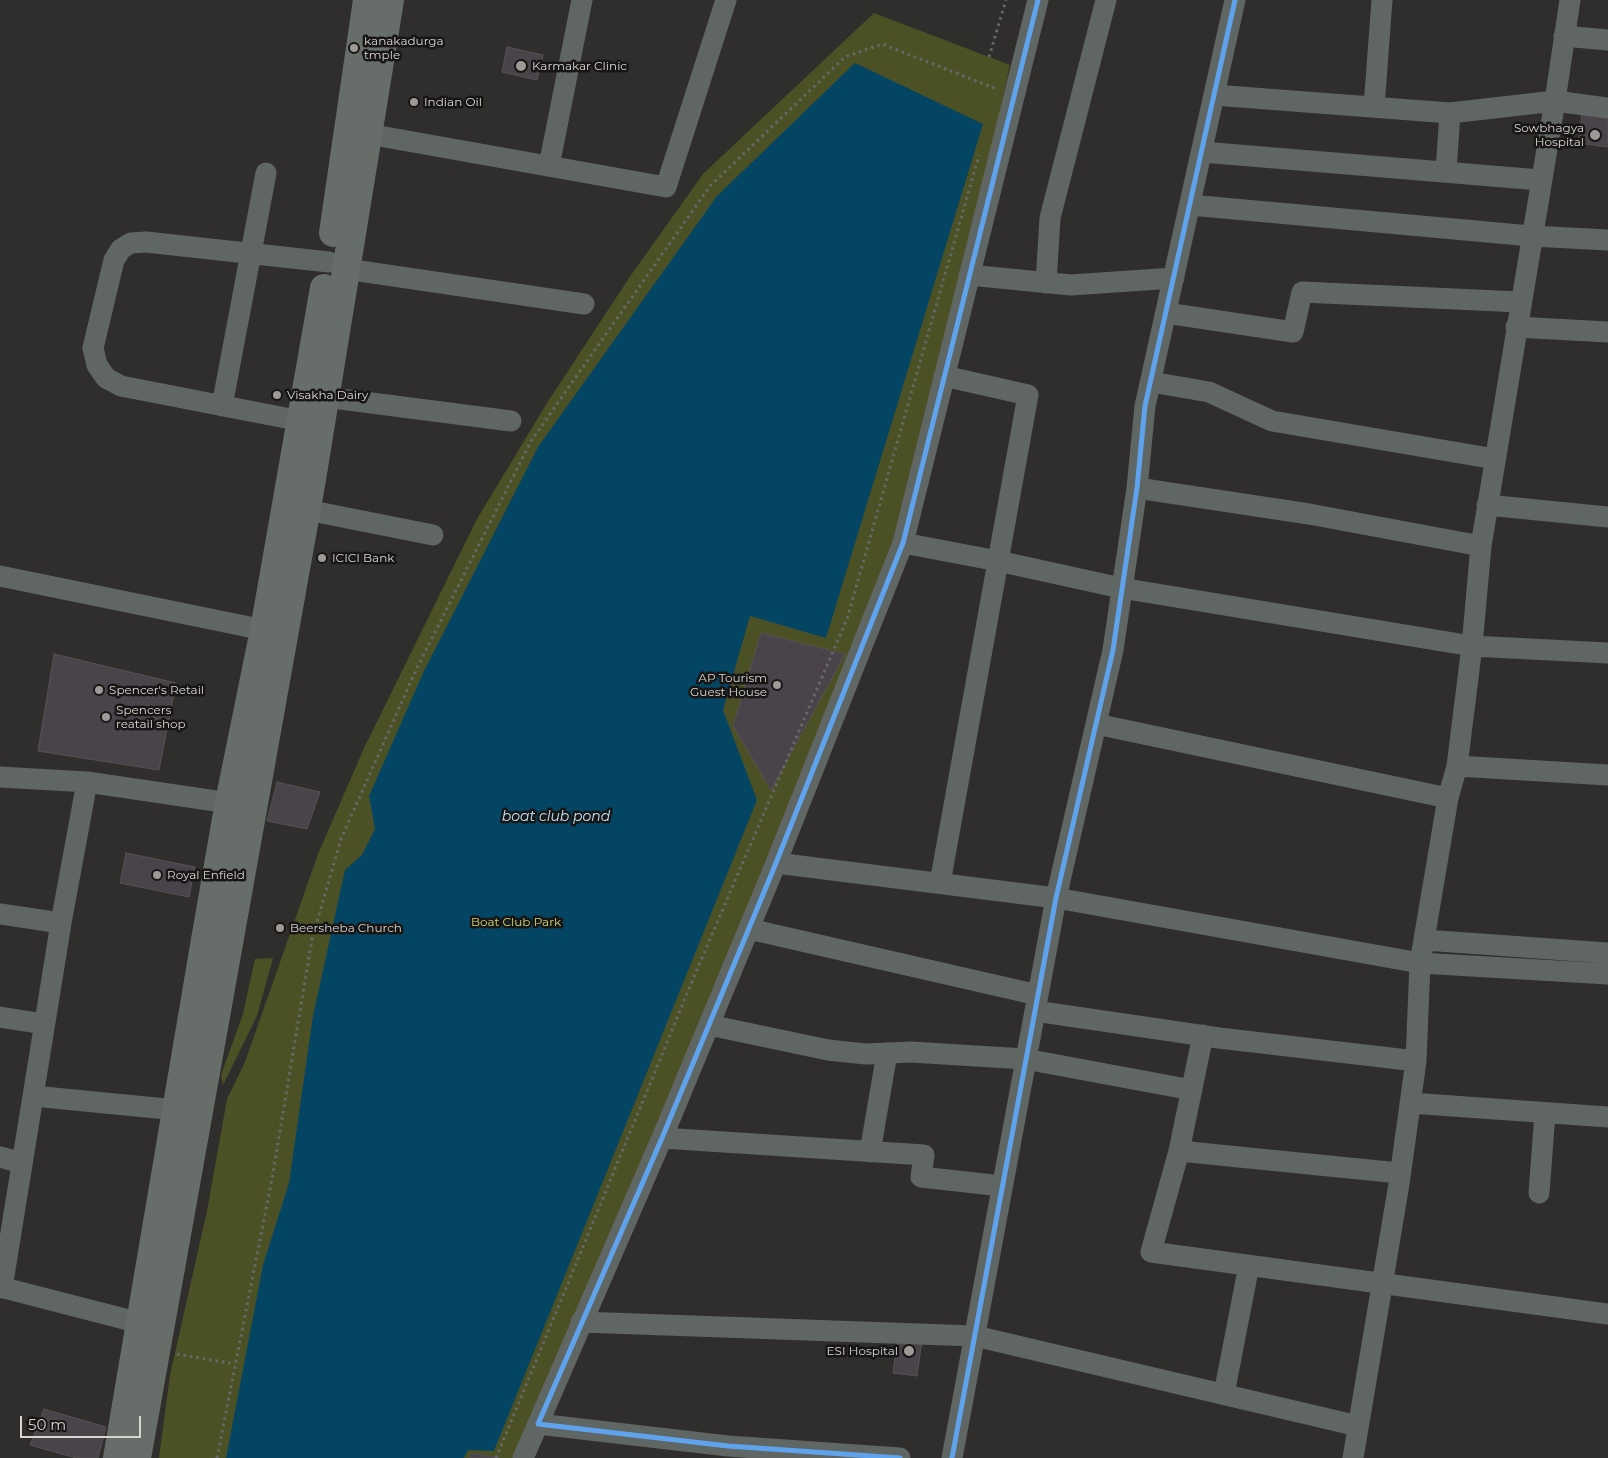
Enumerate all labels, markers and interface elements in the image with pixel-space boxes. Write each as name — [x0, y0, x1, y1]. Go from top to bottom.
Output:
place label: kanakadurga tmple — [364, 34, 444, 62]
marker: kanakadurga tmple — [348, 42, 360, 54]
marker: Karmakar Clinic — [514, 59, 528, 73]
place label: Karmakar Clinic — [532, 59, 627, 73]
place label: Indian Oil — [424, 95, 482, 109]
marker: Indian Oil — [408, 96, 420, 108]
place label: Sowbhagya Hospital — [1514, 121, 1584, 149]
marker: Sowbhagya Hospital — [1588, 128, 1602, 142]
place label: Visakha Dairy — [287, 388, 368, 402]
marker: Visakha Dairy — [271, 389, 283, 401]
place label: ICICI Bank — [332, 551, 394, 565]
marker: ICICI Bank — [316, 552, 328, 564]
place label: AP Tourism Guest House — [690, 671, 767, 699]
marker: AP Tourism Guest House — [771, 679, 783, 691]
place label: Spencer's Retail — [109, 683, 204, 697]
marker: Spencer's Retail — [93, 684, 105, 696]
place label: Spencers reatail shop — [116, 703, 186, 731]
marker: Spencers reatail shop — [100, 711, 112, 723]
water label: boat club pond — [502, 809, 610, 825]
place label: Royal Enfield — [167, 868, 245, 882]
marker: Royal Enfield — [151, 869, 163, 881]
park label: Boat Club Park — [471, 915, 561, 929]
place label: Beersheba Church — [290, 921, 402, 935]
marker: Beersheba Church — [274, 922, 286, 934]
place label: ESI Hospital — [826, 1344, 898, 1358]
marker: ESI Hospital — [902, 1344, 916, 1358]
scale bar — [22, 1406, 144, 1438]
text: 50 m — [28, 1415, 66, 1434]

